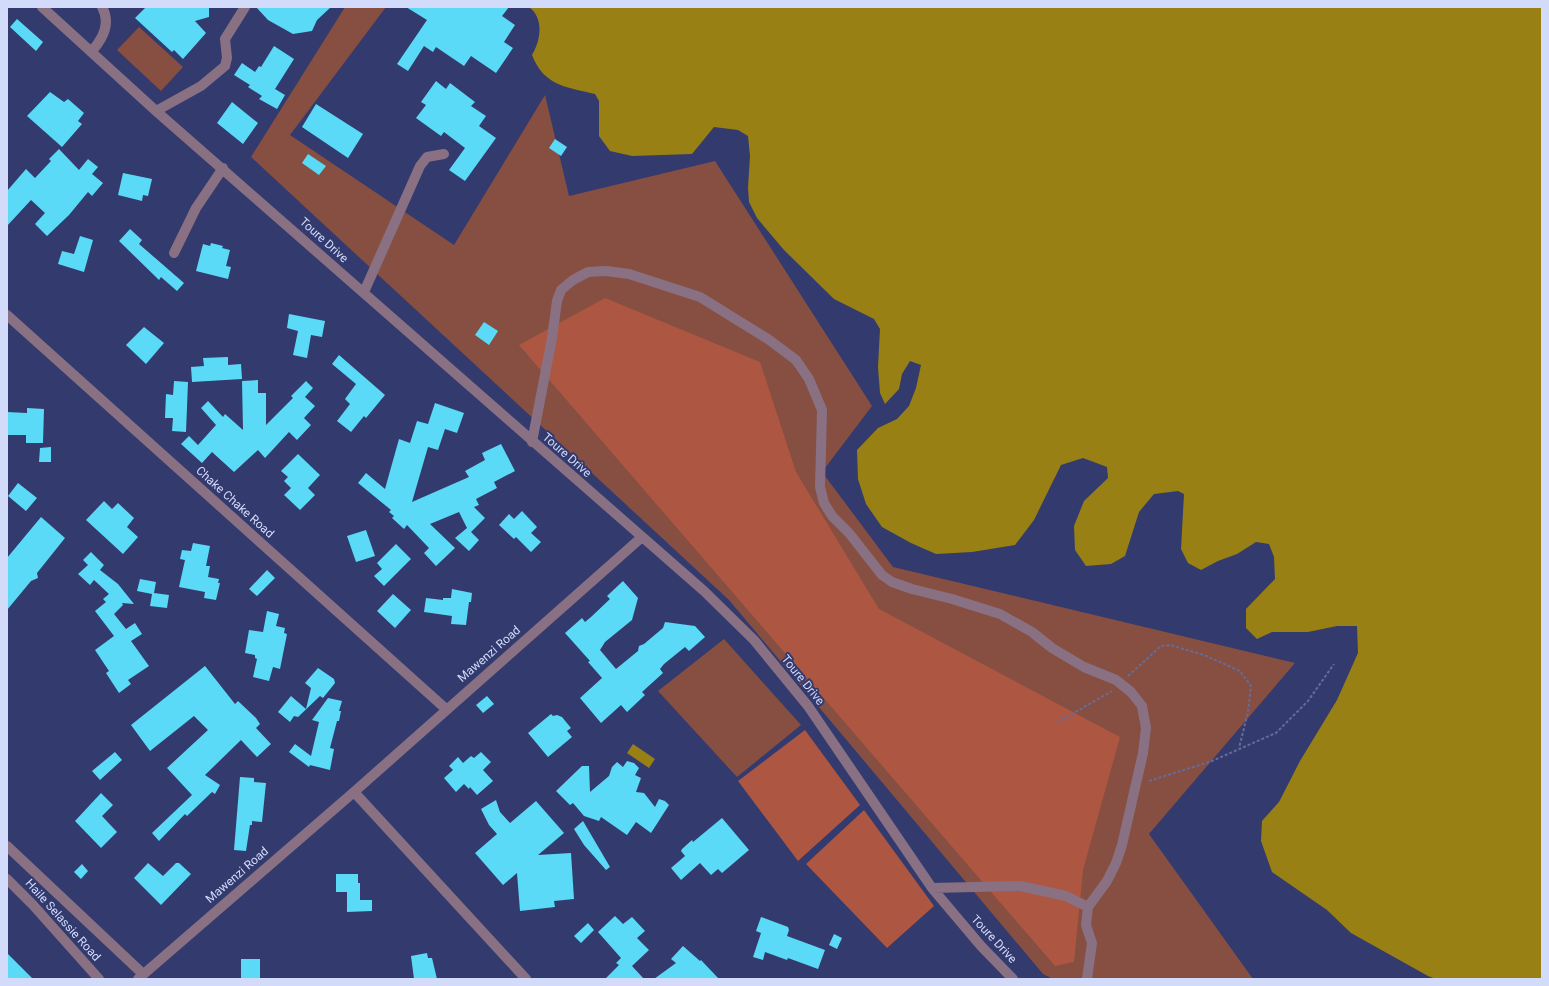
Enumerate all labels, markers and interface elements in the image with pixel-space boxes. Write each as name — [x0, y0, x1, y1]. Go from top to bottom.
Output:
street label: Toure Drive — [297, 215, 351, 265]
street label: Toure Drive — [540, 430, 594, 480]
street label: Chake Chake Road — [193, 463, 277, 541]
street label: Mawenzi Road — [455, 623, 523, 685]
street label: Toure Drive — [779, 652, 827, 708]
street label: Mawenzi Road — [203, 844, 271, 906]
street label: Haile Selassie Road — [23, 876, 103, 964]
street label: Toure Drive — [968, 912, 1020, 966]

